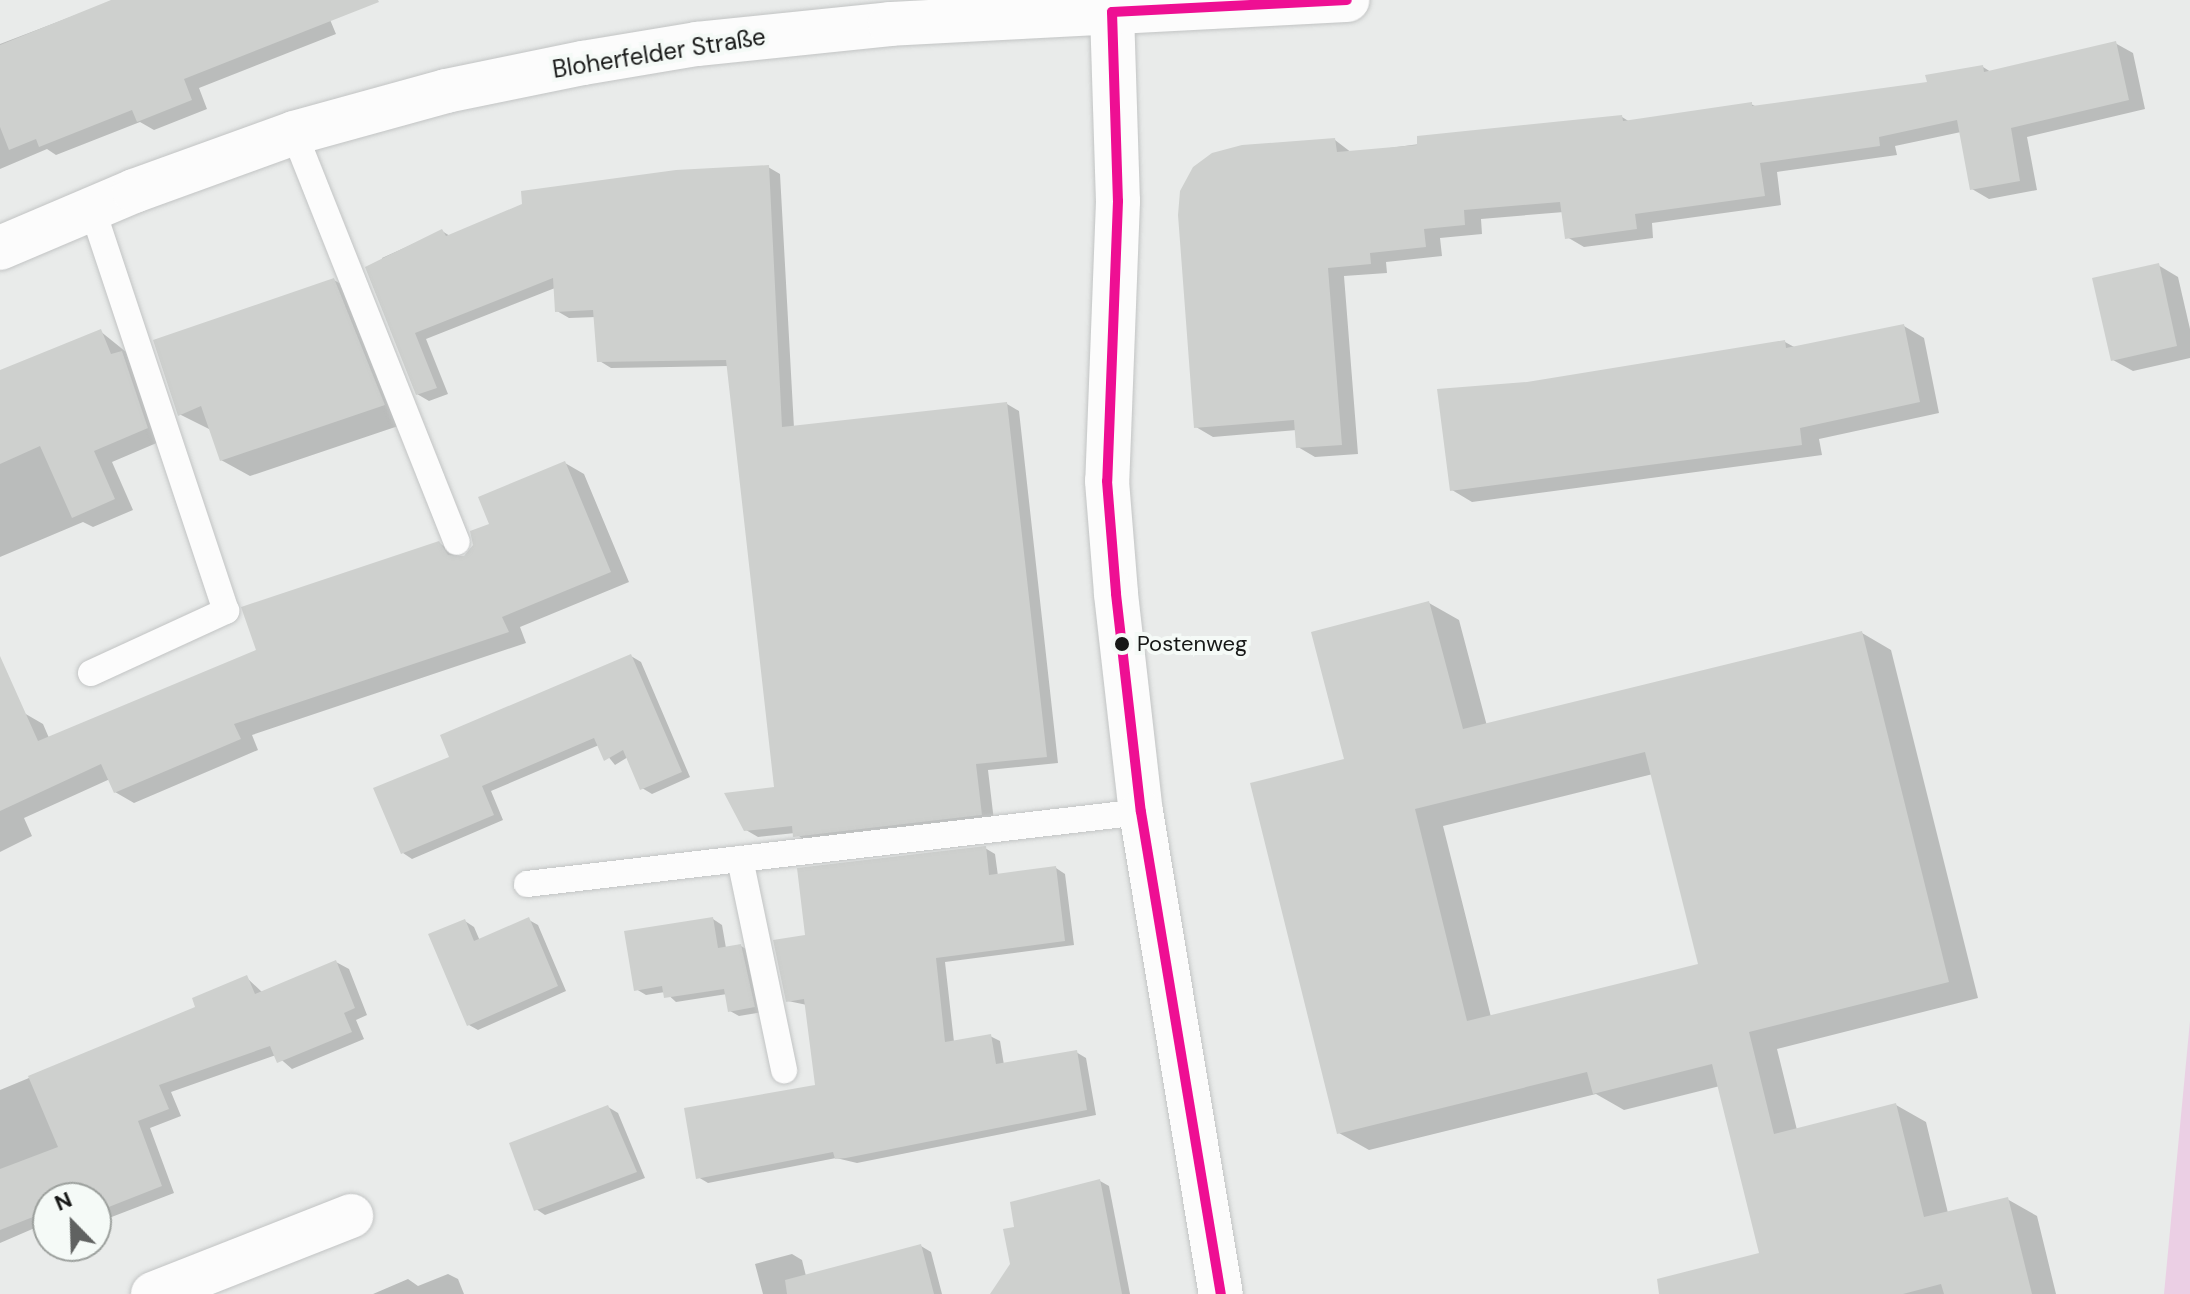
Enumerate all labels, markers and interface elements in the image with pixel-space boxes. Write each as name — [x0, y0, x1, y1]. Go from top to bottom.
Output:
street label: Bloherfelder Straße — [550, 22, 768, 84]
place label: Postenweg — [1137, 631, 1247, 657]
marker: Postenweg — [1114, 636, 1130, 652]
north arrow — [32, 1182, 112, 1262]
text: N — [50, 1185, 76, 1218]

